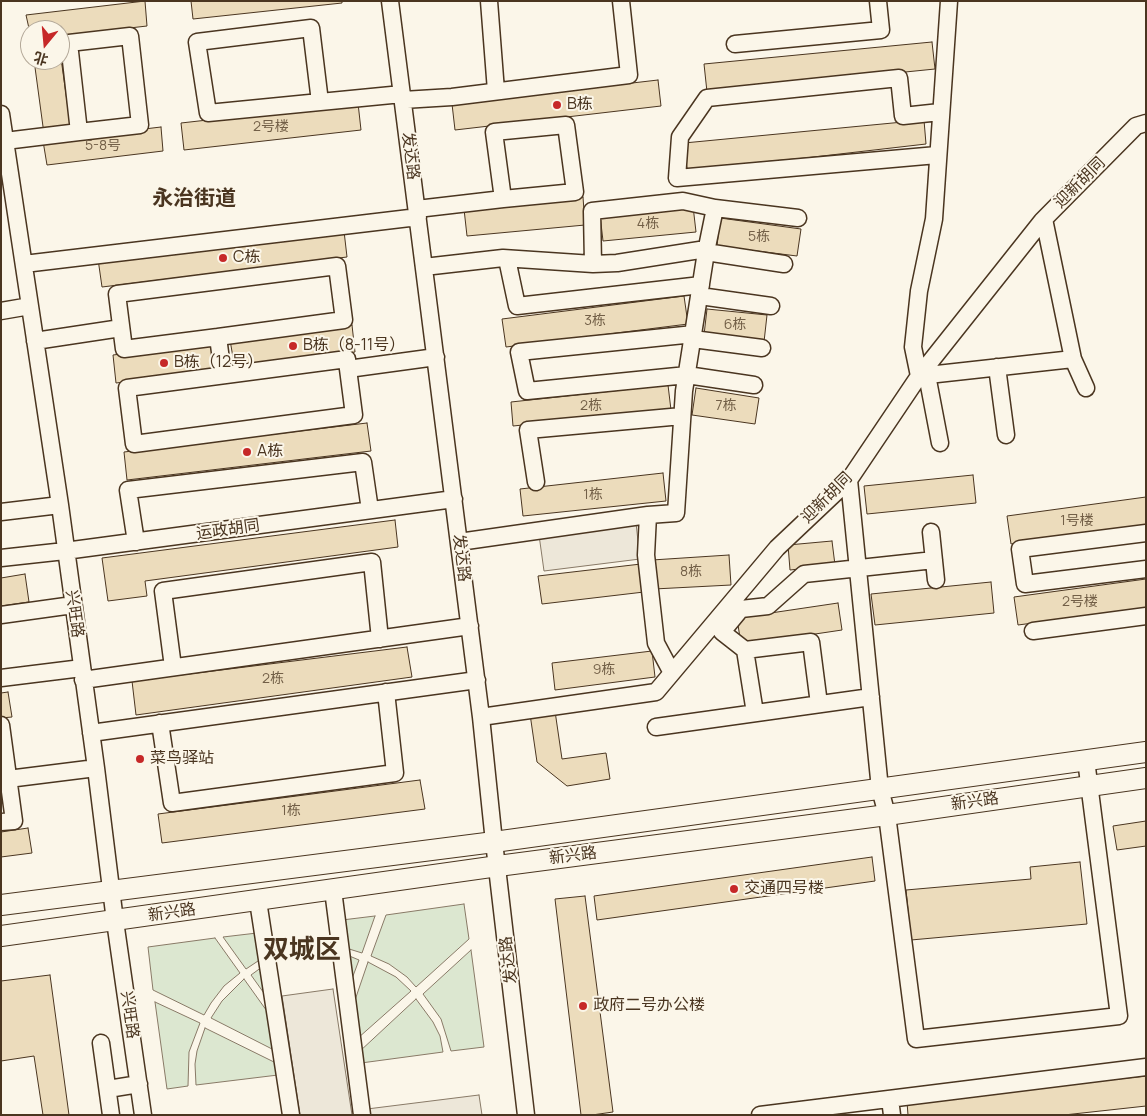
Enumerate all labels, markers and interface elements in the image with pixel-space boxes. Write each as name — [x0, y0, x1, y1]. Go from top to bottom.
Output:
north arrow — [20, 20, 70, 70]
text: 北 — [31, 48, 50, 70]
place label: B栋 — [567, 95, 593, 115]
marker: B栋 — [551, 99, 563, 111]
house number: 2号楼 — [253, 119, 289, 135]
street label: 发达路 — [398, 131, 422, 181]
house number: 5-8号 — [85, 138, 121, 154]
street label: 迎新胡同 — [1051, 154, 1109, 212]
district label: 永治街道 — [152, 186, 236, 212]
house number: 4栋 — [637, 216, 659, 232]
house number: 5栋 — [748, 229, 770, 245]
place label: C栋 — [233, 248, 260, 268]
marker: C栋 — [217, 252, 229, 264]
house number: 3栋 — [584, 313, 606, 329]
house number: 6栋 — [724, 317, 746, 333]
place label: B栋（8-11号） — [303, 336, 405, 356]
marker: B栋（8-11号） — [287, 340, 299, 352]
place label: B栋（12号） — [174, 353, 263, 373]
marker: B栋（12号） — [158, 357, 170, 369]
house number: 2栋 — [580, 398, 602, 414]
house number: 7栋 — [715, 398, 737, 414]
place label: A栋 — [257, 442, 283, 462]
marker: A栋 — [241, 446, 253, 458]
street label: 迎新胡同 — [798, 469, 856, 527]
house number: 1栋 — [583, 487, 603, 503]
house number: 1号楼 — [1060, 513, 1094, 529]
street label: 运政胡同 — [195, 516, 261, 544]
street label: 发达路 — [449, 533, 473, 583]
house number: 8栋 — [680, 564, 702, 580]
street label: 兴旺路 — [61, 589, 87, 639]
house number: 2号楼 — [1062, 594, 1098, 610]
house number: 9栋 — [593, 662, 615, 678]
house number: 2栋 — [262, 671, 284, 687]
place label: 菜鸟驿站 — [150, 749, 214, 769]
marker: 菜鸟驿站 — [134, 753, 146, 765]
street label: 新兴路 — [950, 789, 1000, 815]
house number: 1栋 — [281, 803, 301, 819]
street label: 新兴路 — [548, 844, 598, 868]
place label: 交通四号楼 — [744, 879, 824, 899]
marker: 交通四号楼 — [728, 883, 740, 895]
street label: 新兴路 — [147, 900, 197, 926]
district label: 双城区 — [263, 935, 341, 967]
street label: 发达路 — [497, 935, 521, 985]
street label: 兴旺路 — [116, 990, 142, 1040]
place label: 政府二号办公楼 — [593, 996, 705, 1016]
marker: 政府二号办公楼 — [577, 1000, 589, 1012]

